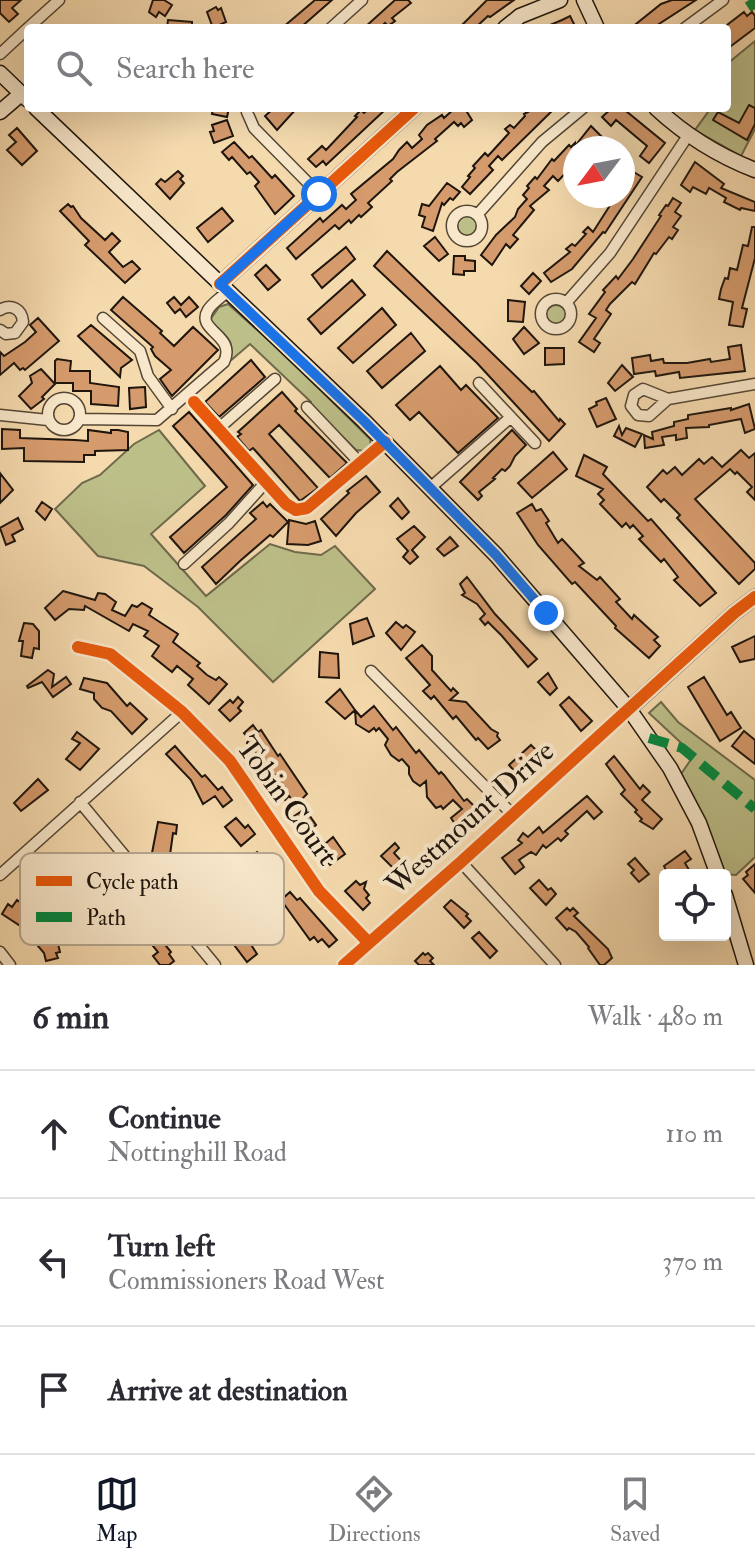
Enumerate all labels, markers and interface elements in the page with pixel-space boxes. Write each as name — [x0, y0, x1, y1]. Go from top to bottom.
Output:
search box — [24, 24, 731, 112]
icon: search — [52, 46, 96, 90]
text: Search here — [116, 50, 255, 87]
north arrow — [563, 136, 635, 208]
route start — [301, 176, 337, 212]
route end — [528, 595, 564, 631]
street label: Tobin Court — [228, 729, 346, 873]
street label: Westmount Drive — [378, 733, 562, 904]
legend — [20, 853, 284, 945]
text: Cycle path — [86, 868, 179, 897]
map controls — [659, 869, 731, 941]
button: locate — [659, 869, 731, 941]
text: Path — [86, 904, 127, 932]
text: 6 min — [32, 996, 109, 1039]
text: Walk · 480 m — [588, 1001, 723, 1033]
text: Continue — [108, 1100, 221, 1137]
icon: ahead — [32, 1112, 76, 1156]
text: 110 m — [666, 1118, 723, 1150]
text: Nottinghill Road — [108, 1137, 287, 1169]
text: Turn left — [108, 1228, 215, 1265]
icon: left — [32, 1240, 76, 1284]
text: 370 m — [662, 1246, 723, 1278]
text: Commissioners Road West — [108, 1265, 384, 1297]
icon: arrive — [32, 1368, 76, 1412]
text: Arrive at destination — [108, 1372, 348, 1409]
tab: Map — [95, 1472, 139, 1548]
tab: Directions — [328, 1472, 421, 1548]
tab: Saved — [610, 1472, 660, 1548]

